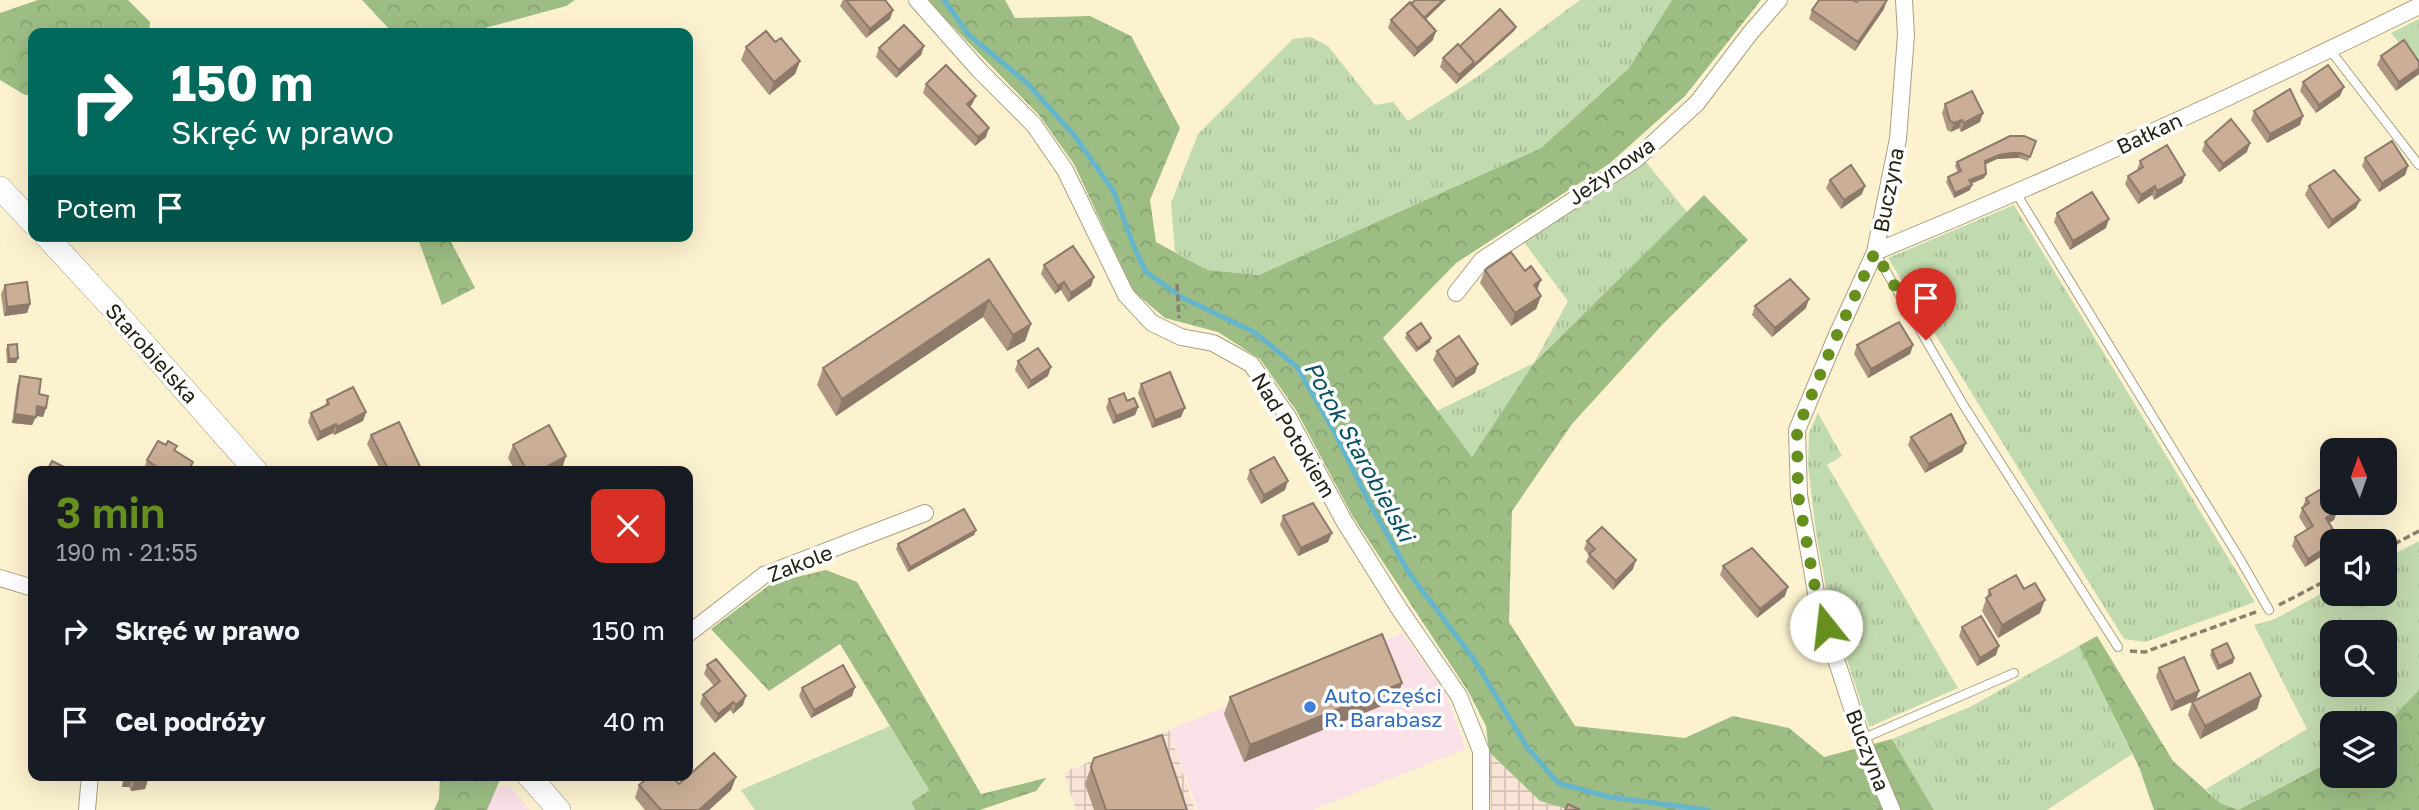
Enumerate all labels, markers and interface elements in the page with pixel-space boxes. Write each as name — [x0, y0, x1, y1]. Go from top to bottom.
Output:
text: 150 m — [171, 53, 313, 112]
icon: right — [56, 56, 147, 147]
street label: Bałkan — [2112, 107, 2186, 159]
text: Skręć w prawo — [171, 113, 394, 151]
street label: Jeżynowa — [1562, 132, 1660, 210]
street label: Buczyna — [1867, 145, 1909, 235]
icon: arrive — [151, 189, 189, 227]
text: Potem — [56, 193, 137, 224]
pin — [1896, 268, 1956, 340]
icon: arrive — [1907, 279, 1945, 317]
street label: Starobielska — [100, 297, 204, 409]
water label: Potok Starobielski — [1299, 356, 1423, 548]
street label: Nad Potokiem — [1246, 368, 1342, 502]
north arrow — [2320, 438, 2398, 514]
map controls — [2320, 438, 2397, 788]
text: 3 min — [56, 487, 165, 537]
button: close — [591, 489, 665, 563]
button: sound — [2320, 529, 2397, 606]
text: 190 m · 21:55 — [56, 538, 198, 566]
street label: Zakole — [764, 539, 836, 587]
position arrow — [1789, 589, 1863, 663]
icon: right — [56, 612, 94, 650]
text: Skręć w prawo — [115, 615, 300, 646]
text: 150 m — [592, 615, 665, 646]
button: search — [2320, 620, 2397, 697]
place label: Auto Części R. Barabasz — [1324, 682, 1442, 732]
marker: Auto Części R. Barabasz — [1302, 699, 1318, 715]
icon: arrive — [56, 703, 94, 741]
street label: Buczyna — [1841, 705, 1895, 795]
text: Cel podróży — [115, 706, 266, 737]
text: 40 m — [604, 706, 665, 737]
button: layers — [2320, 711, 2397, 788]

